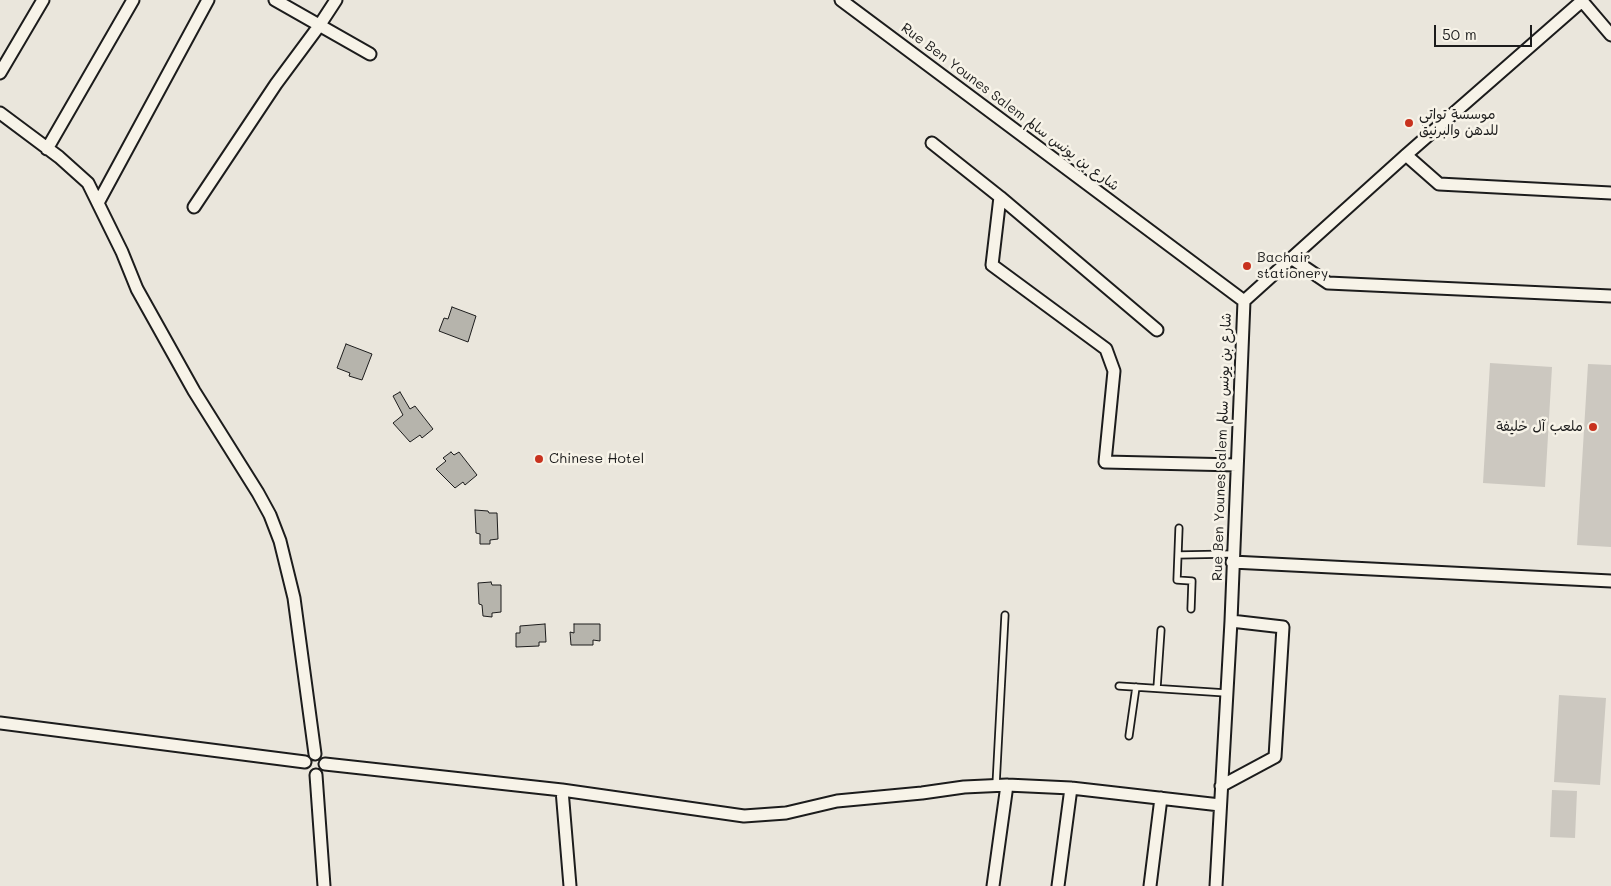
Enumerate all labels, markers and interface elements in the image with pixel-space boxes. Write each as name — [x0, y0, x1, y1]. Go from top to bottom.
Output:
scale bar — [1436, 15, 1534, 47]
street label: Rue Ben Younes Salem شارع بن يونس سالم — [898, 20, 1122, 194]
text: 50 m — [1442, 24, 1477, 44]
place label: موسسة تواتي للدهن والبرنيق — [1419, 107, 1498, 140]
marker: موسسة تواتي للدهن والبرنيق — [1403, 117, 1415, 129]
place label: Bachair stationery — [1257, 250, 1328, 282]
marker: Bachair stationery — [1241, 260, 1253, 272]
street label: Rue Ben Younes Salem شارع بن يونس سالم — [1209, 313, 1235, 581]
place label: ملعب آل خليفة — [1496, 419, 1583, 435]
marker: ملعب آل خليفة — [1587, 421, 1599, 433]
place label: Chinese Hotel — [549, 451, 644, 467]
marker: Chinese Hotel — [533, 453, 545, 465]

